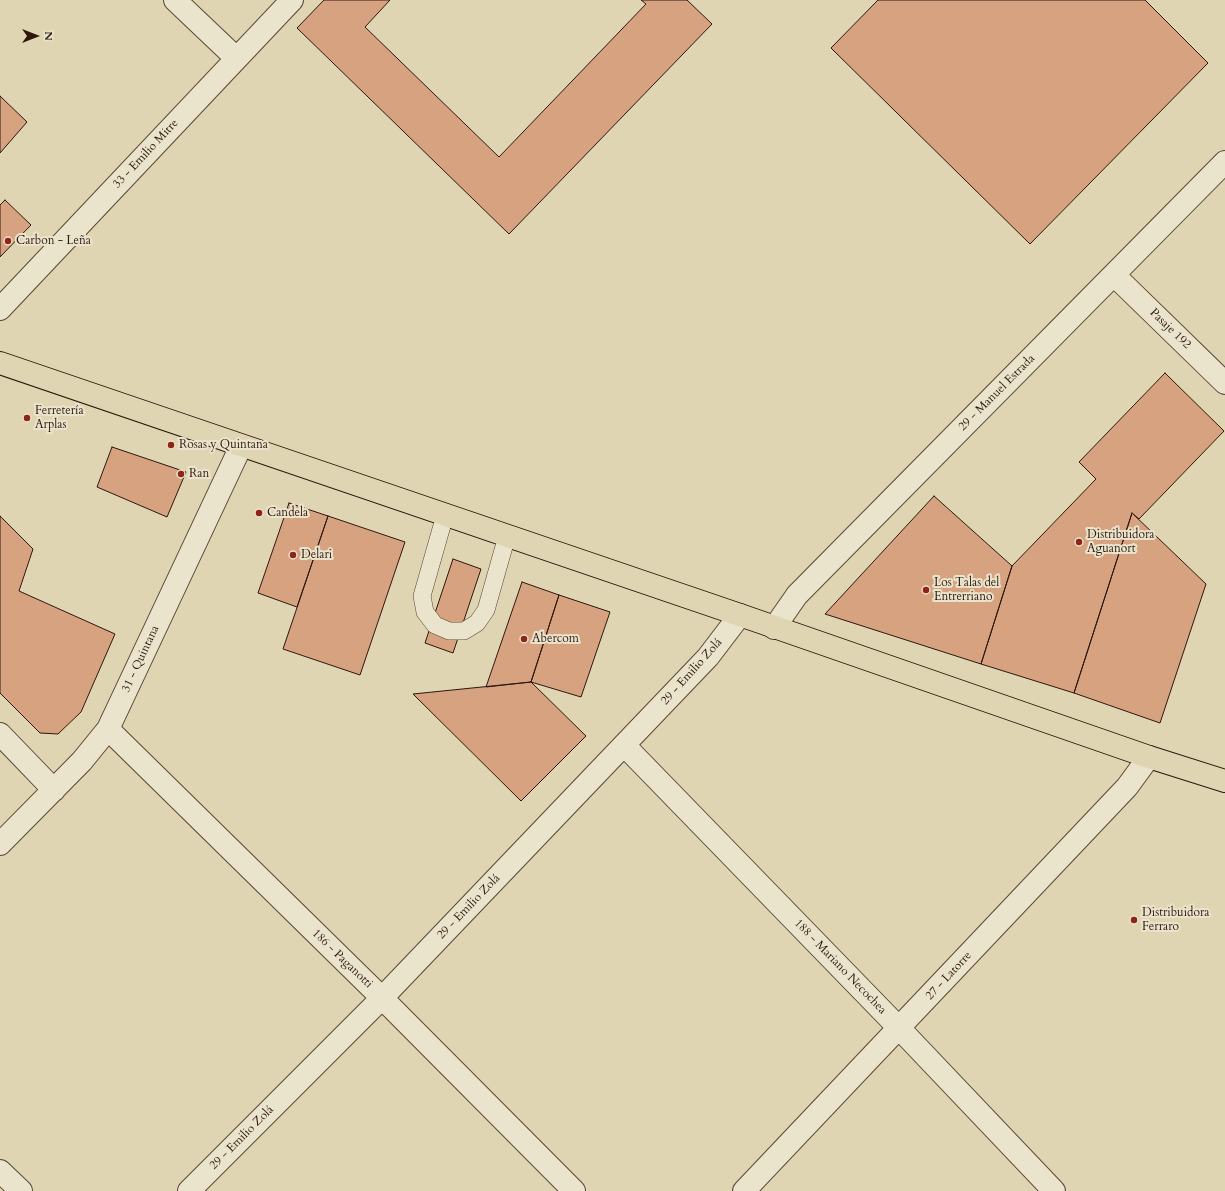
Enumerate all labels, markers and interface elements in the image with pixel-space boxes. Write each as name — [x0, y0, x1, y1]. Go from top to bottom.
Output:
north arrow — [16, 16, 56, 56]
text: N — [41, 31, 56, 41]
street label: 33 - Emilio Mitre — [110, 116, 182, 192]
place label: Carbon - Leña — [16, 234, 91, 248]
marker: Carbon - Leña — [3, 236, 13, 246]
street label: Pasaje 192 — [1146, 306, 1194, 352]
street label: 29 - Manuel Estrada — [956, 352, 1038, 434]
place label: Ferretería Arplas — [35, 404, 84, 432]
marker: Ferretería Arplas — [22, 413, 32, 423]
place label: Rosas y Quintana — [179, 438, 268, 452]
marker: Rosas y Quintana — [166, 440, 176, 450]
place label: Ran — [189, 467, 209, 481]
marker: Ran — [176, 469, 186, 479]
place label: Candela — [267, 506, 308, 520]
marker: Candela — [254, 508, 264, 518]
place label: Distribuidora Aguanort — [1087, 528, 1155, 556]
marker: Distribuidora Aguanort — [1074, 537, 1084, 547]
place label: Delari — [301, 548, 332, 562]
marker: Delari — [288, 550, 298, 560]
place label: Los Talas del Entrerriano — [934, 576, 999, 604]
marker: Los Talas del Entrerriano — [921, 585, 931, 595]
street label: 31 - Quintana — [119, 623, 163, 695]
place label: Abercom — [532, 632, 579, 646]
marker: Abercom — [519, 634, 529, 644]
street label: 29 - Emilio Zolá — [658, 636, 726, 708]
street label: 29 - Emilio Zolá — [434, 872, 504, 942]
place label: Distribuidora Ferraro — [1142, 906, 1210, 934]
marker: Distribuidora Ferraro — [1129, 915, 1139, 925]
street label: 188 - Mariano Necochea — [791, 916, 889, 1018]
street label: 186 - Paganotti — [309, 926, 375, 992]
street label: 27 - Latorre — [923, 949, 975, 1003]
street label: 29 - Emilio Zolá — [207, 1103, 277, 1173]

